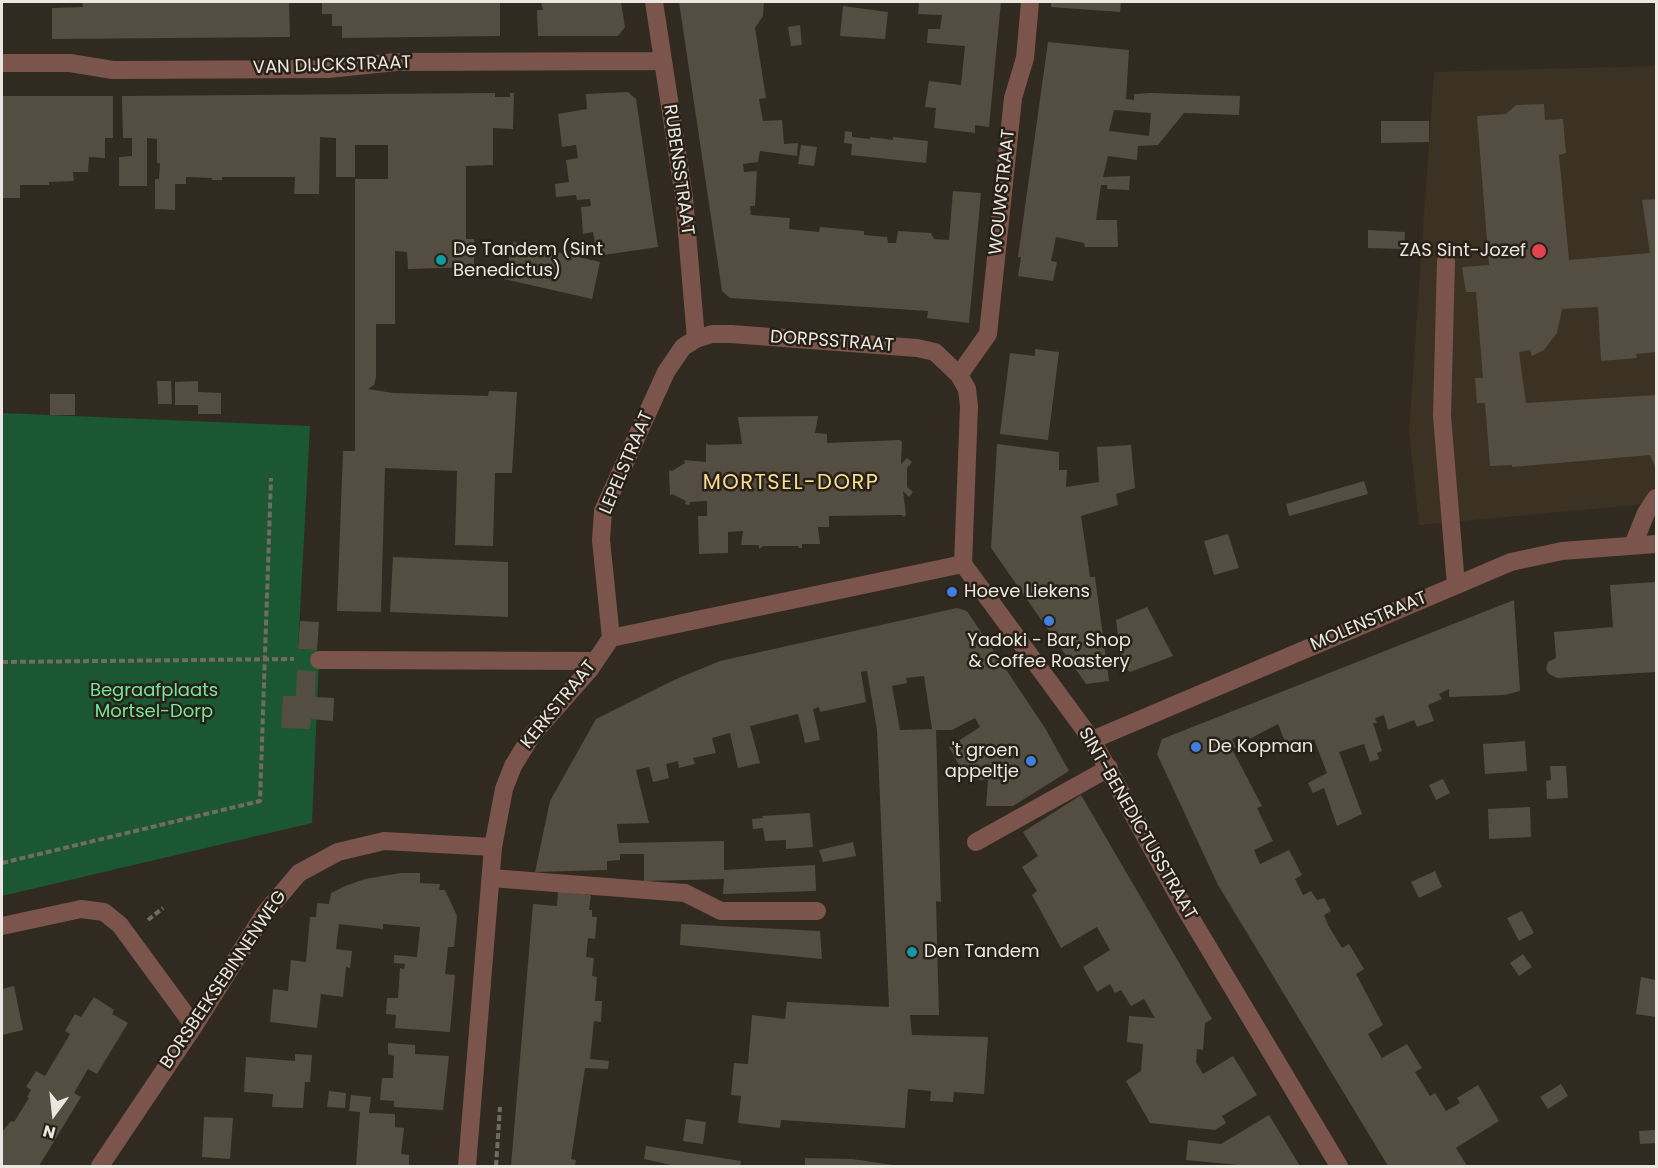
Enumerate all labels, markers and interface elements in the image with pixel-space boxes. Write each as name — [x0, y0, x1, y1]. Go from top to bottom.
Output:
street label: VAN DIJCKSTRAAT — [252, 52, 412, 80]
street label: RUBENSSTRAAT — [658, 103, 698, 237]
street label: WOUWSTRAAT — [986, 128, 1020, 256]
place label: De Tandem (Sint Benedictus) — [453, 239, 603, 282]
place label: ZAS Sint-Jozef — [1399, 240, 1526, 262]
marker: ZAS Sint-Jozef — [1530, 242, 1548, 260]
marker: De Tandem (Sint Benedictus) — [434, 253, 448, 267]
street label: DORPSSTRAAT — [769, 327, 895, 357]
street label: LEPELSTRAAT — [596, 408, 658, 518]
district label: MORTSEL-DORP — [703, 471, 879, 497]
place label: Hoeve Liekens — [964, 581, 1090, 603]
marker: Hoeve Liekens — [945, 585, 959, 599]
street label: MOLENSTRAAT — [1307, 588, 1431, 656]
marker: Yadoki - Bar, Shop & Coffee Roastery — [1042, 614, 1056, 628]
place label: Yadoki - Bar, Shop & Coffee Roastery — [967, 630, 1131, 672]
street label: KERKSTRAAT — [517, 657, 601, 753]
park label: Begraafplaats Mortsel-Dorp — [90, 680, 218, 722]
street label: SINT-BENEDICTUSSTRAAT — [1073, 724, 1201, 924]
place label: De Kopman — [1208, 736, 1313, 758]
place label: 't groen appeltje — [945, 740, 1019, 783]
marker: De Kopman — [1189, 740, 1203, 754]
marker: 't groen appeltje — [1024, 754, 1038, 768]
street label: BORSBEEKSEBINNENWEG — [156, 887, 292, 1073]
place label: Den Tandem — [924, 941, 1040, 963]
marker: Den Tandem — [905, 945, 919, 959]
north arrow — [24, 1084, 84, 1144]
text: N — [40, 1119, 58, 1145]

